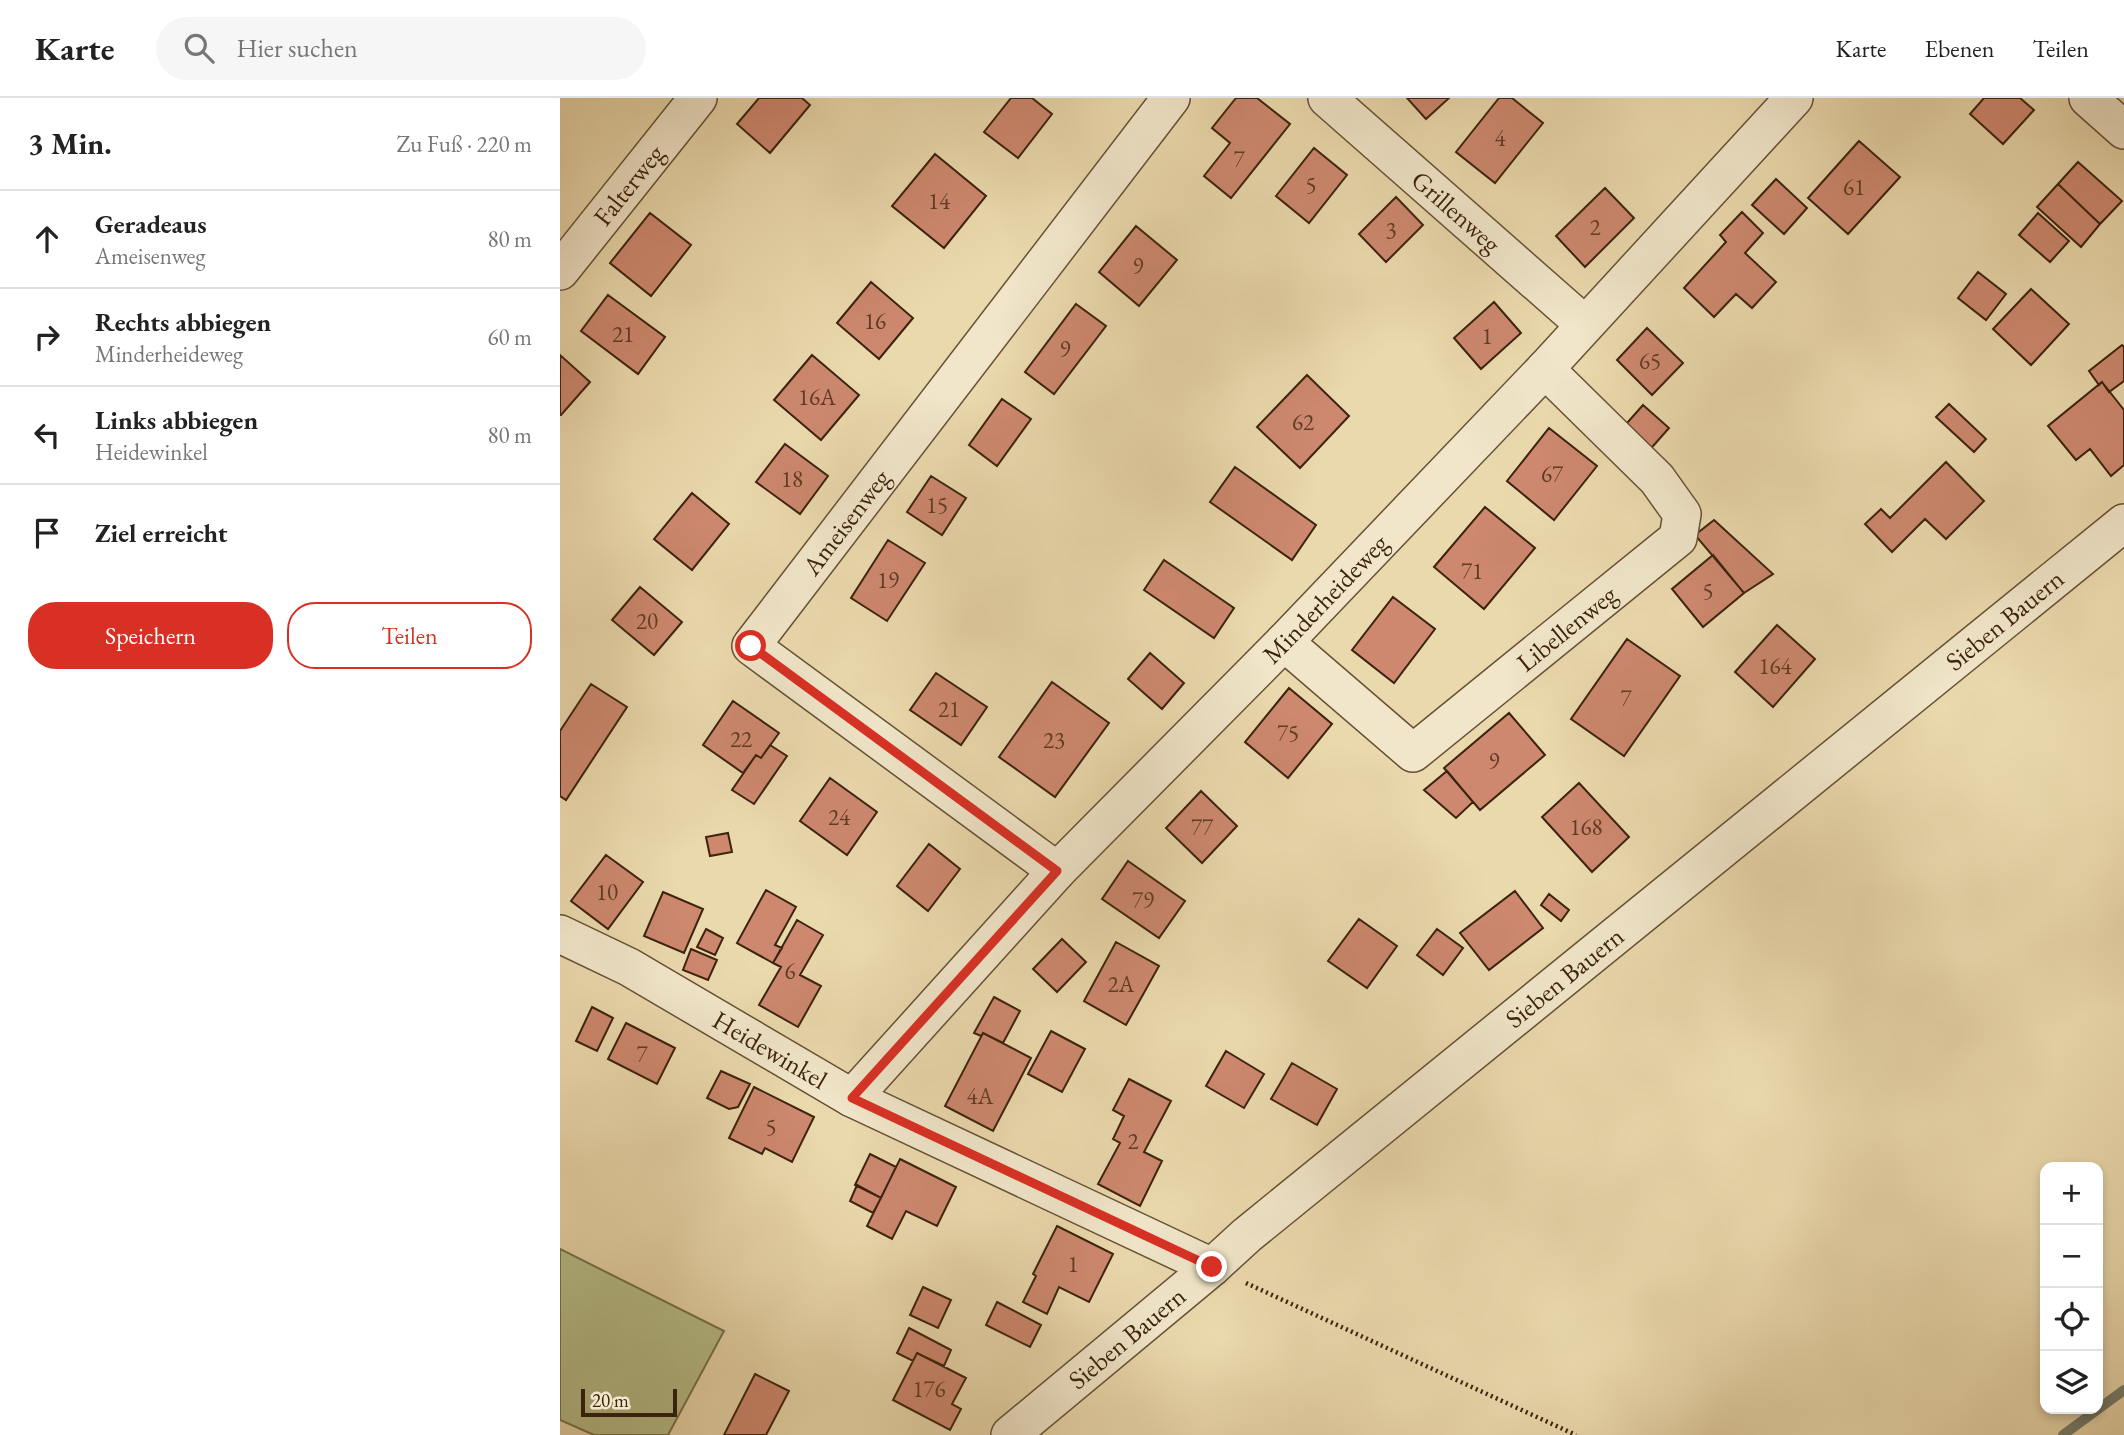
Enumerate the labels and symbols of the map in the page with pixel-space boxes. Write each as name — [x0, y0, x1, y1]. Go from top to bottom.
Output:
house number: 4 — [1494, 123, 1506, 153]
street label: Falterweg — [586, 137, 672, 233]
house number: 7 — [1233, 144, 1245, 174]
street label: Grillenweg — [1404, 163, 1509, 261]
house number: 5 — [1305, 170, 1317, 200]
house number: 61 — [1843, 172, 1865, 202]
house number: 14 — [928, 186, 951, 216]
house number: 2 — [1589, 212, 1601, 242]
house number: 3 — [1385, 215, 1397, 245]
house number: 9 — [1132, 251, 1144, 281]
house number: 16 — [864, 306, 886, 336]
house number: 21 — [612, 319, 634, 349]
house number: 1 — [1481, 321, 1493, 351]
house number: 9 — [1059, 334, 1071, 364]
house number: 65 — [1639, 346, 1661, 376]
house number: 16A — [798, 382, 837, 412]
house number: 62 — [1292, 407, 1314, 437]
house number: 67 — [1541, 459, 1564, 489]
street label: Ameisenweg — [794, 462, 898, 583]
house number: 18 — [781, 464, 803, 494]
house number: 15 — [926, 490, 948, 520]
street label: Minderheideweg — [1255, 526, 1396, 671]
house number: 71 — [1461, 556, 1483, 586]
street label: Sieben Bauern — [1938, 562, 2071, 678]
house number: 19 — [877, 565, 899, 595]
house number: 5 — [1702, 576, 1714, 606]
street label: Libellenweg — [1510, 577, 1624, 679]
house number: 20 — [636, 606, 658, 636]
route start — [735, 630, 766, 661]
house number: 164 — [1758, 651, 1793, 681]
house number: 7 — [1620, 683, 1632, 713]
house number: 21 — [938, 694, 960, 724]
house number: 75 — [1277, 718, 1299, 748]
house number: 22 — [730, 724, 752, 754]
house number: 23 — [1043, 725, 1065, 755]
house number: 9 — [1488, 746, 1500, 776]
house number: 24 — [828, 802, 851, 832]
house number: 77 — [1191, 812, 1214, 842]
house number: 168 — [1569, 812, 1603, 842]
house number: 10 — [596, 877, 618, 907]
house number: 79 — [1132, 885, 1154, 915]
street label: Sieben Bauern — [1498, 919, 1631, 1036]
house number: 6 — [784, 956, 796, 986]
house number: 2A — [1108, 969, 1136, 999]
street label: Heidewinkel — [706, 1003, 834, 1097]
house number: 7 — [636, 1039, 648, 1069]
house number: 4A — [967, 1081, 995, 1111]
house number: 5 — [765, 1112, 777, 1142]
house number: 2 — [1127, 1126, 1139, 1156]
house number: 1 — [1067, 1249, 1079, 1279]
route end — [1196, 1251, 1227, 1282]
street label: Sieben Bauern — [1061, 1279, 1193, 1397]
house number: 176 — [912, 1374, 946, 1404]
scale bar — [581, 1386, 677, 1418]

